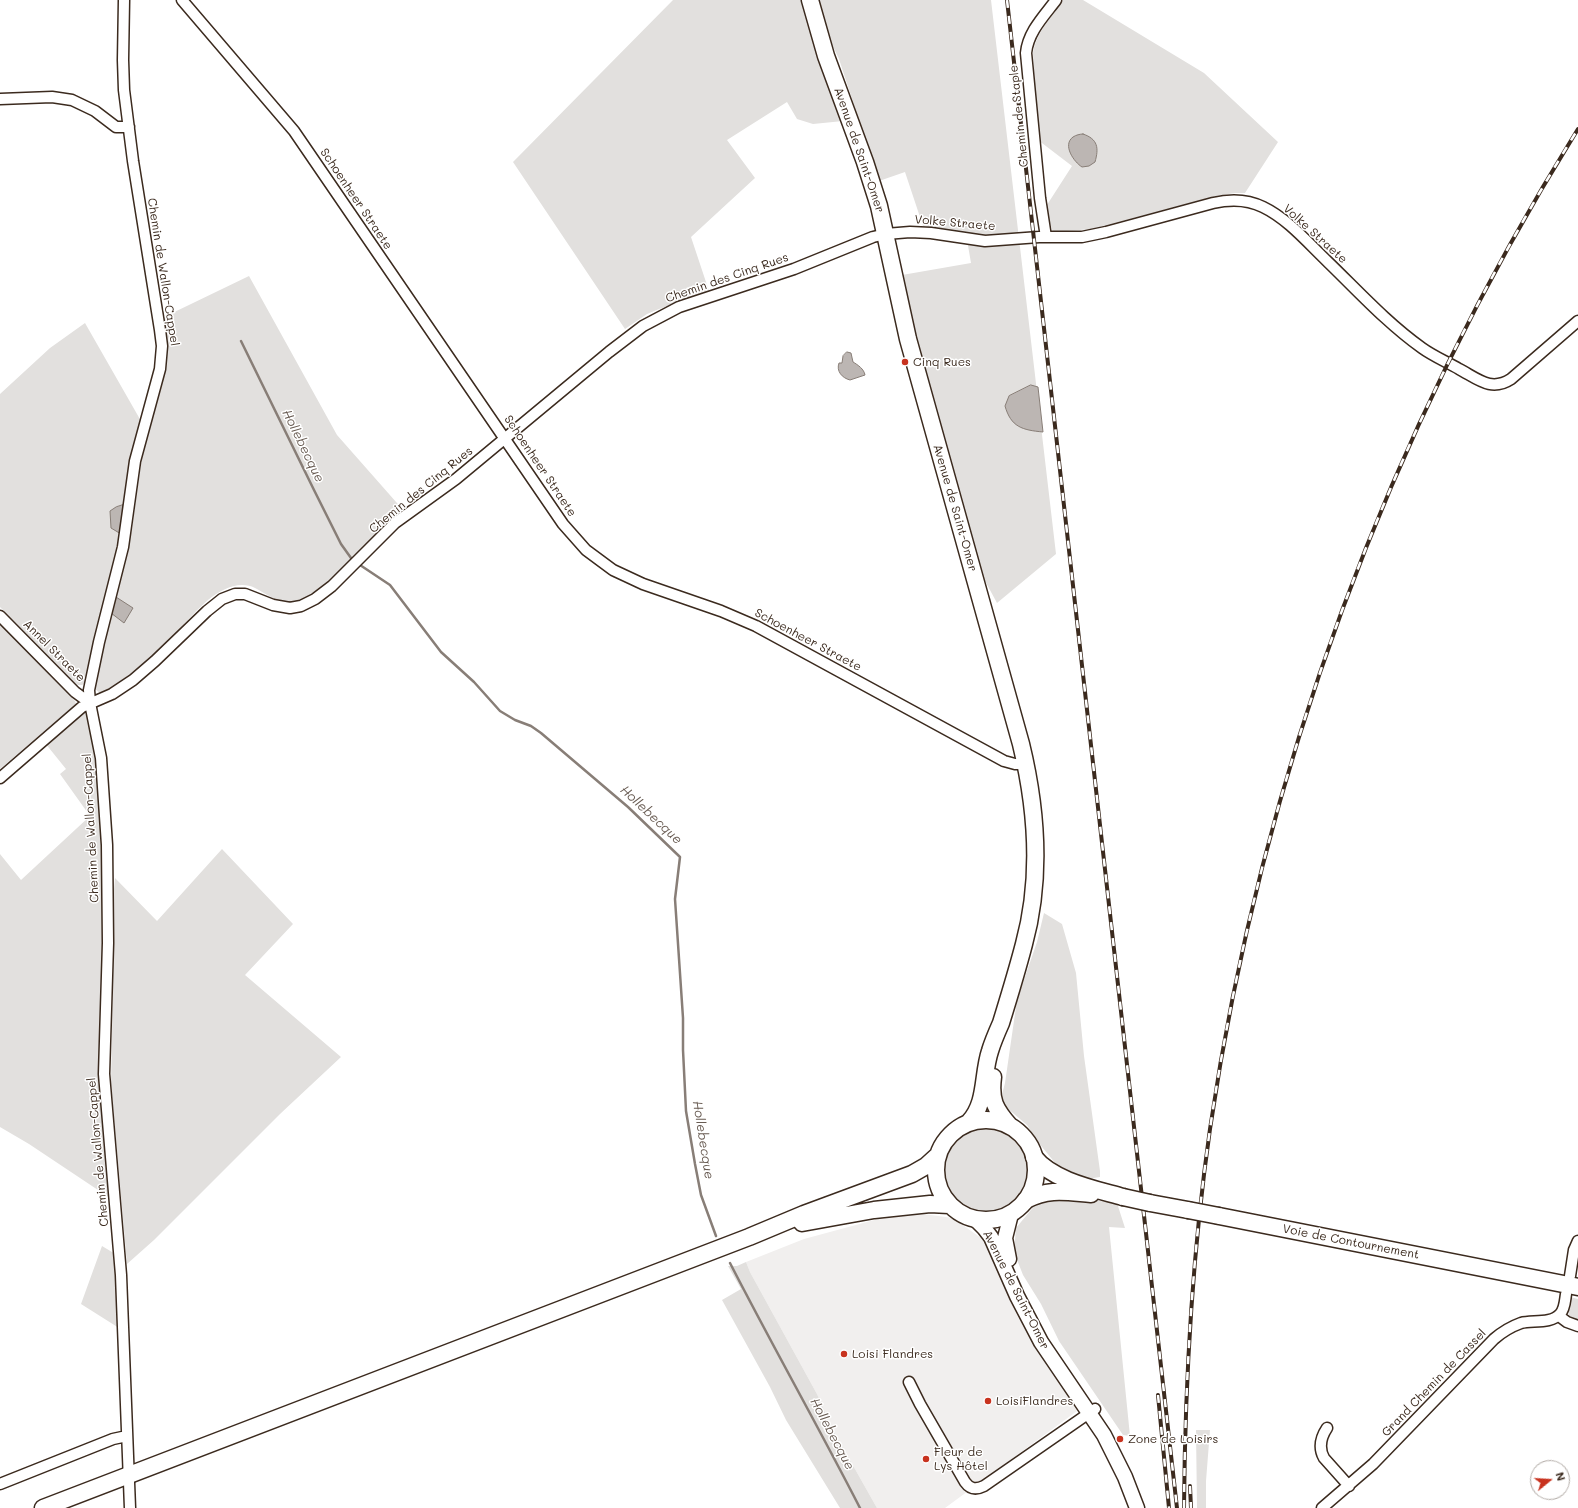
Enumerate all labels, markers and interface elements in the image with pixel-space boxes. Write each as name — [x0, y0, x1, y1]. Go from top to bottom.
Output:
street label: Chemin de Staple — [1006, 64, 1032, 168]
street label: Avenue de Saint-Omer — [831, 85, 887, 215]
street label: Schoenheer Straete — [317, 146, 395, 252]
street label: Chemin de Wallon-Cappel — [144, 197, 182, 347]
street label: Volke Straete — [1280, 201, 1350, 267]
street label: Volke Straete — [914, 212, 996, 234]
street label: Chemin des Cinq Rues — [664, 250, 790, 306]
place label: Cinq Rues — [913, 355, 971, 369]
marker: Cinq Rues — [900, 357, 910, 367]
water label: Hollebecque — [279, 407, 327, 485]
street label: Schoenheer Straete — [501, 413, 579, 519]
street label: Avenue de Saint-Omer — [930, 443, 980, 573]
street label: Chemin des Cinq Rues — [366, 444, 476, 536]
street label: Schoenheer Straete — [752, 606, 864, 674]
street label: Annel Straete — [20, 617, 88, 685]
street label: Chemin de Wallon-Cappel — [80, 753, 102, 903]
water label: Hollebecque — [617, 782, 685, 848]
street label: Chemin de Wallon-Cappel — [84, 1077, 112, 1227]
water label: Hollebecque — [689, 1100, 717, 1180]
street label: Voie de Contournement — [1281, 1222, 1421, 1262]
street label: Avenue de Saint-Omer — [980, 1228, 1052, 1352]
street label: Grand Chemin de Cassel — [1379, 1326, 1489, 1440]
place label: Loisi Flandres — [852, 1347, 933, 1361]
marker: Loisi Flandres — [839, 1349, 849, 1359]
place label: LoisiFlandres — [996, 1394, 1073, 1408]
water label: Hollebecque — [807, 1395, 857, 1473]
marker: LoisiFlandres — [983, 1396, 993, 1406]
place label: Zone de Loisirs — [1128, 1432, 1218, 1446]
marker: Zone de Loisirs — [1115, 1434, 1125, 1444]
place label: Fleur de Lys Hôtel — [934, 1445, 988, 1473]
marker: Fleur de Lys Hôtel — [921, 1454, 931, 1464]
north arrow — [1530, 1460, 1570, 1500]
text: N — [1553, 1470, 1569, 1483]

